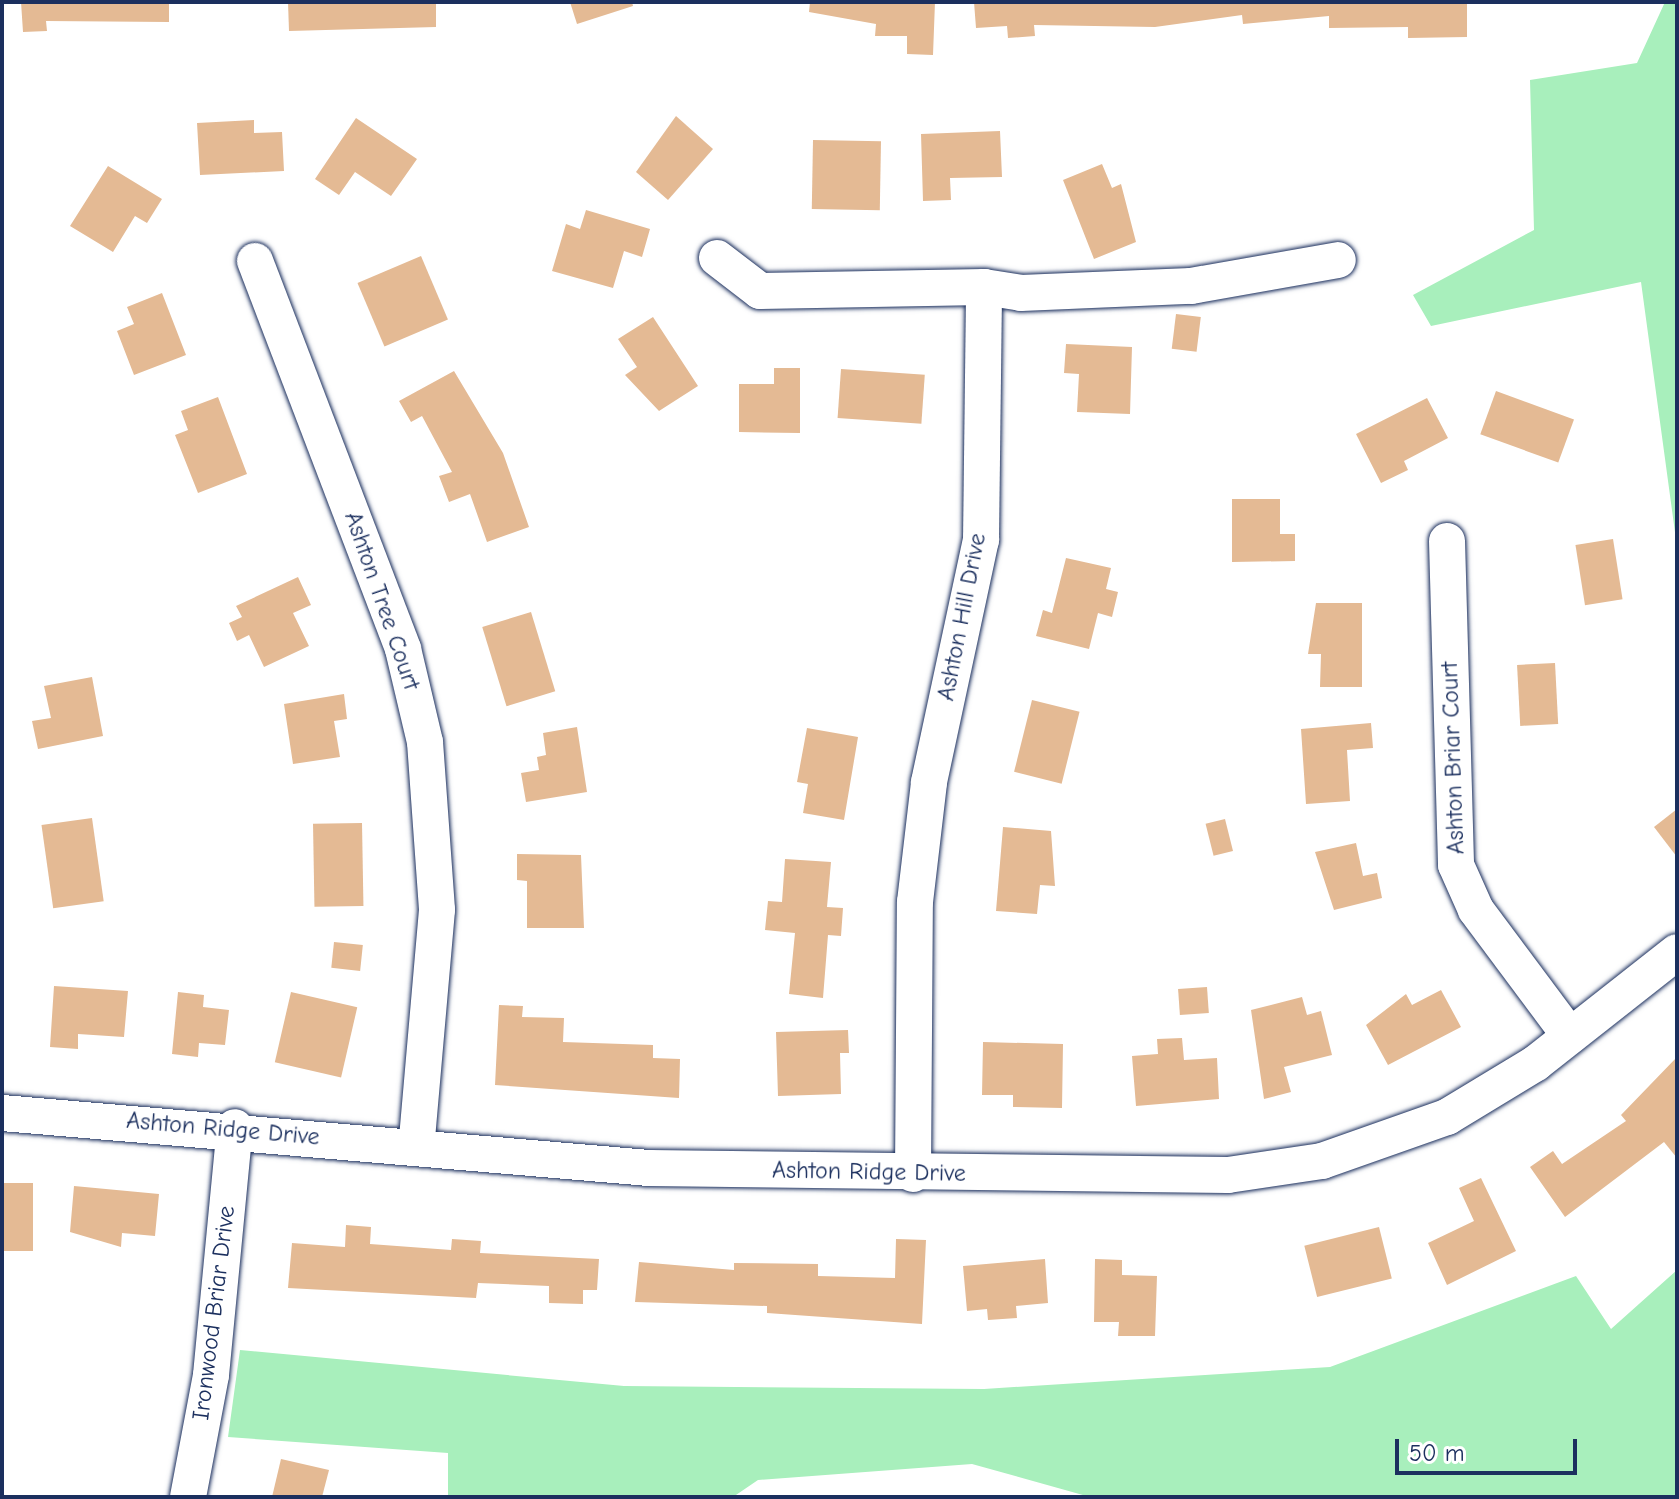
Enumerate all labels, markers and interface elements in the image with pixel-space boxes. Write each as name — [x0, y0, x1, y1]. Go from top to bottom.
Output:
street label: Ashton Tree Court — [338, 508, 426, 694]
street label: Ashton Hill Drive — [932, 531, 992, 703]
street label: Ashton Briar Court — [1435, 661, 1471, 855]
street label: Ashton Ridge Drive — [125, 1106, 321, 1152]
street label: Ashton Ridge Drive — [772, 1156, 966, 1188]
street label: Ironwood Briar Drive — [187, 1204, 241, 1422]
scale bar — [1399, 1423, 1581, 1473]
text: 50 m — [1409, 1439, 1465, 1467]

